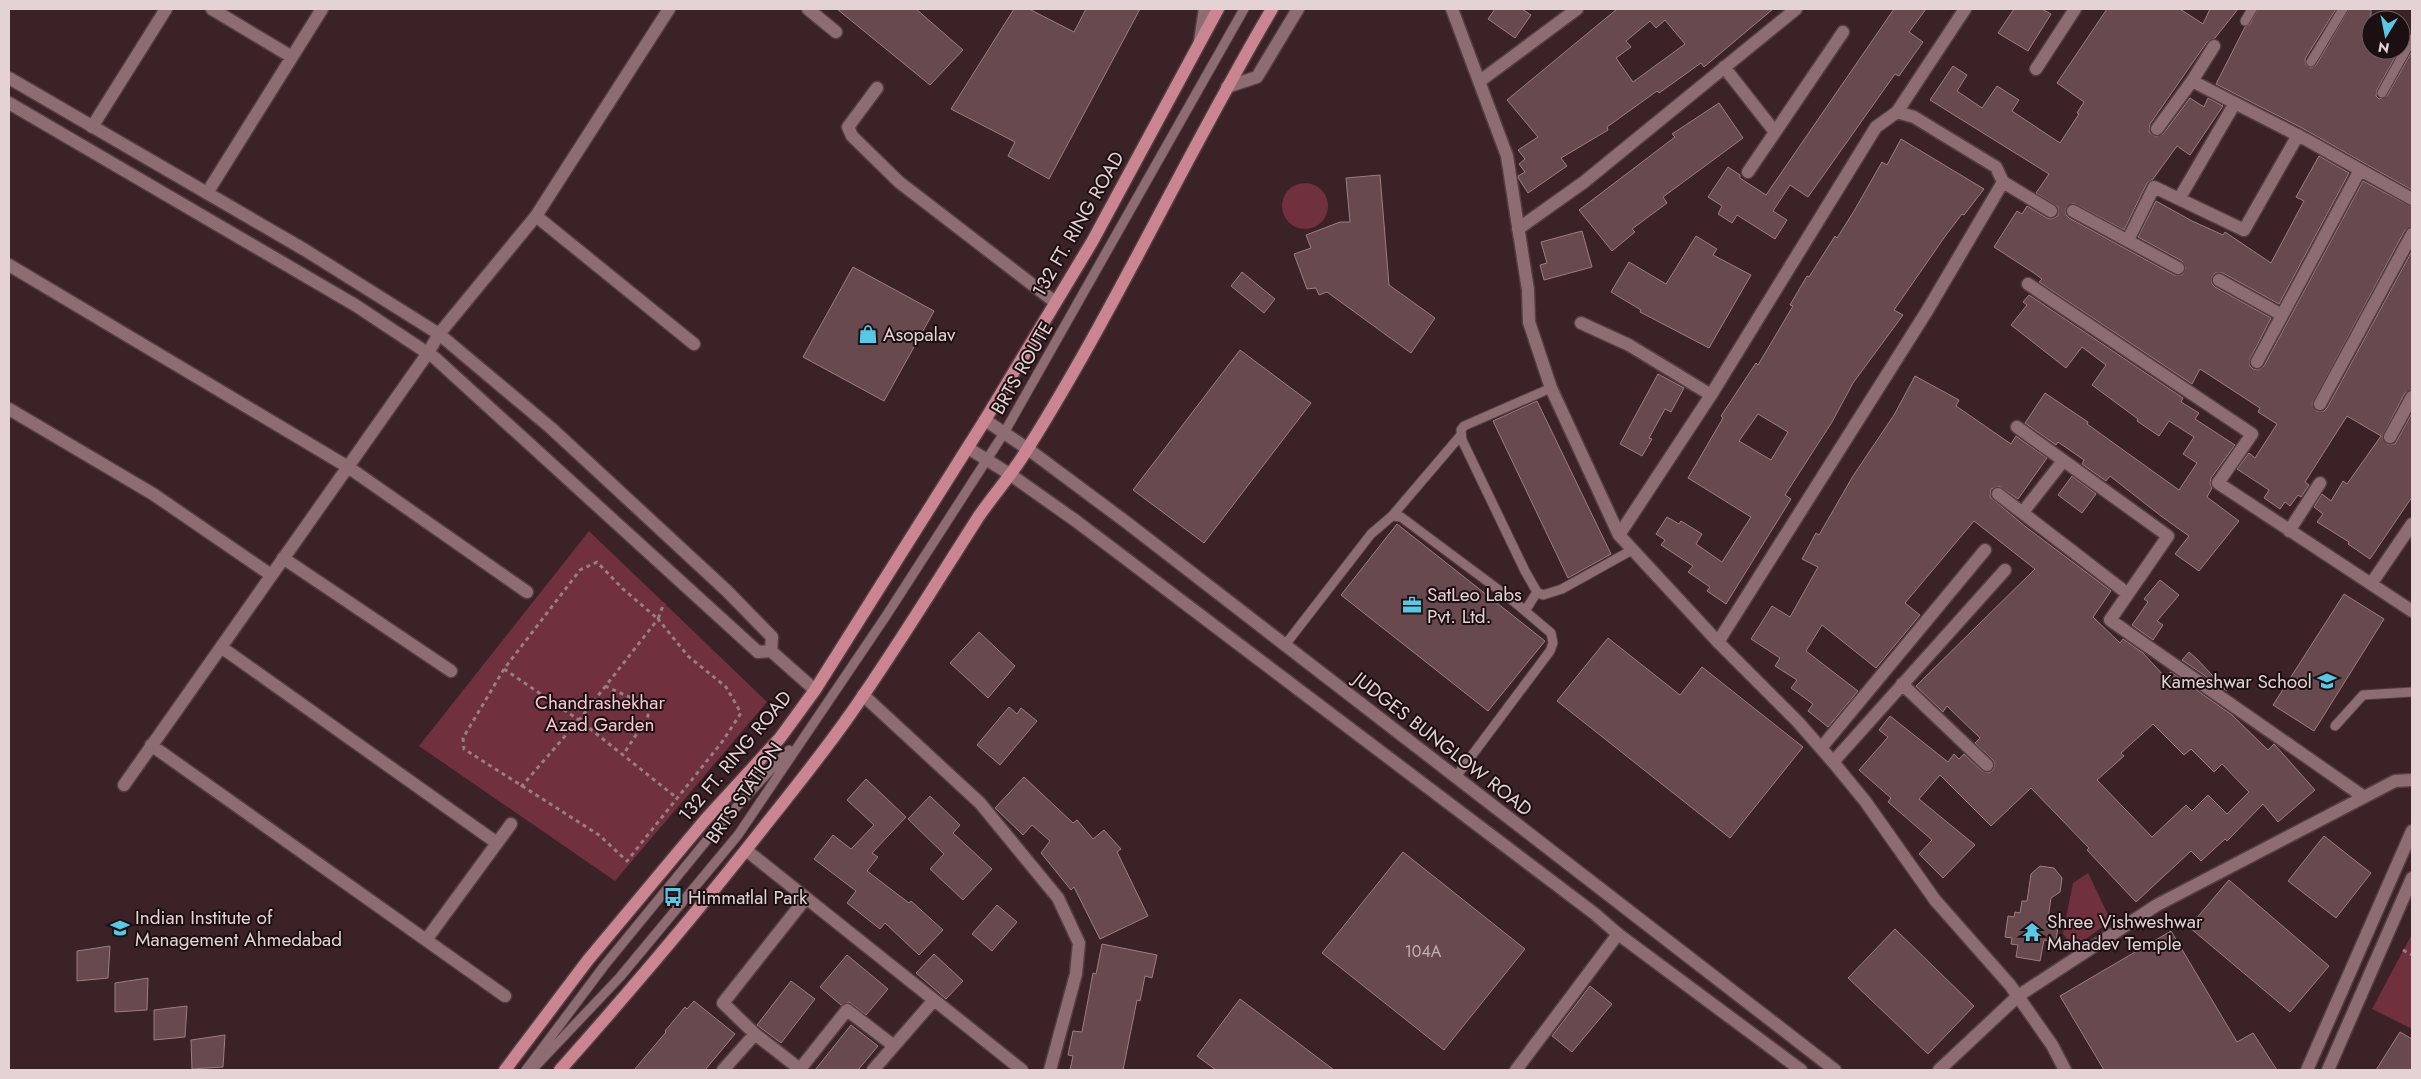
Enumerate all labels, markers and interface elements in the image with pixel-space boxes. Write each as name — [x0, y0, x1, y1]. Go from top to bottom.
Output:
north arrow — [2361, 10, 2411, 60]
text: N — [2377, 37, 2391, 59]
street label: 132 FT. RING ROAD — [1025, 146, 1131, 302]
street label: BRTS ROUTE — [985, 317, 1059, 419]
place label: Asopalav — [883, 321, 956, 348]
shop icon: Asopalav — [857, 323, 879, 345]
place label: SatLeo Labs Pvt. Ltd. — [1427, 581, 1522, 630]
office icon: SatLeo Labs Pvt. Ltd. — [1401, 594, 1423, 616]
street label: JUDGES BUNGLOW ROAD — [1346, 664, 1538, 822]
place label: Kameshwar School — [2161, 668, 2312, 695]
school or university icon: Kameshwar School — [2316, 670, 2338, 692]
street label: 132 FT. RING ROAD — [672, 685, 798, 827]
park label: Chandrashekhar Azad Garden — [535, 689, 665, 738]
street label: BRTS STATION — [699, 737, 789, 849]
place label: Himmatlal Park — [688, 884, 808, 911]
bus stop icon: Himmatlal Park — [662, 886, 684, 908]
place label: Indian Institute of Management Ahmedabad — [135, 904, 342, 953]
place label: Shree Vishweshwar Mahadev Temple — [2047, 908, 2203, 957]
school or university icon: Indian Institute of Management Ahmedabad — [109, 917, 131, 939]
temple icon: Shree Vishweshwar Mahadev Temple — [2021, 921, 2043, 943]
house number: 104A — [1405, 940, 1442, 963]

